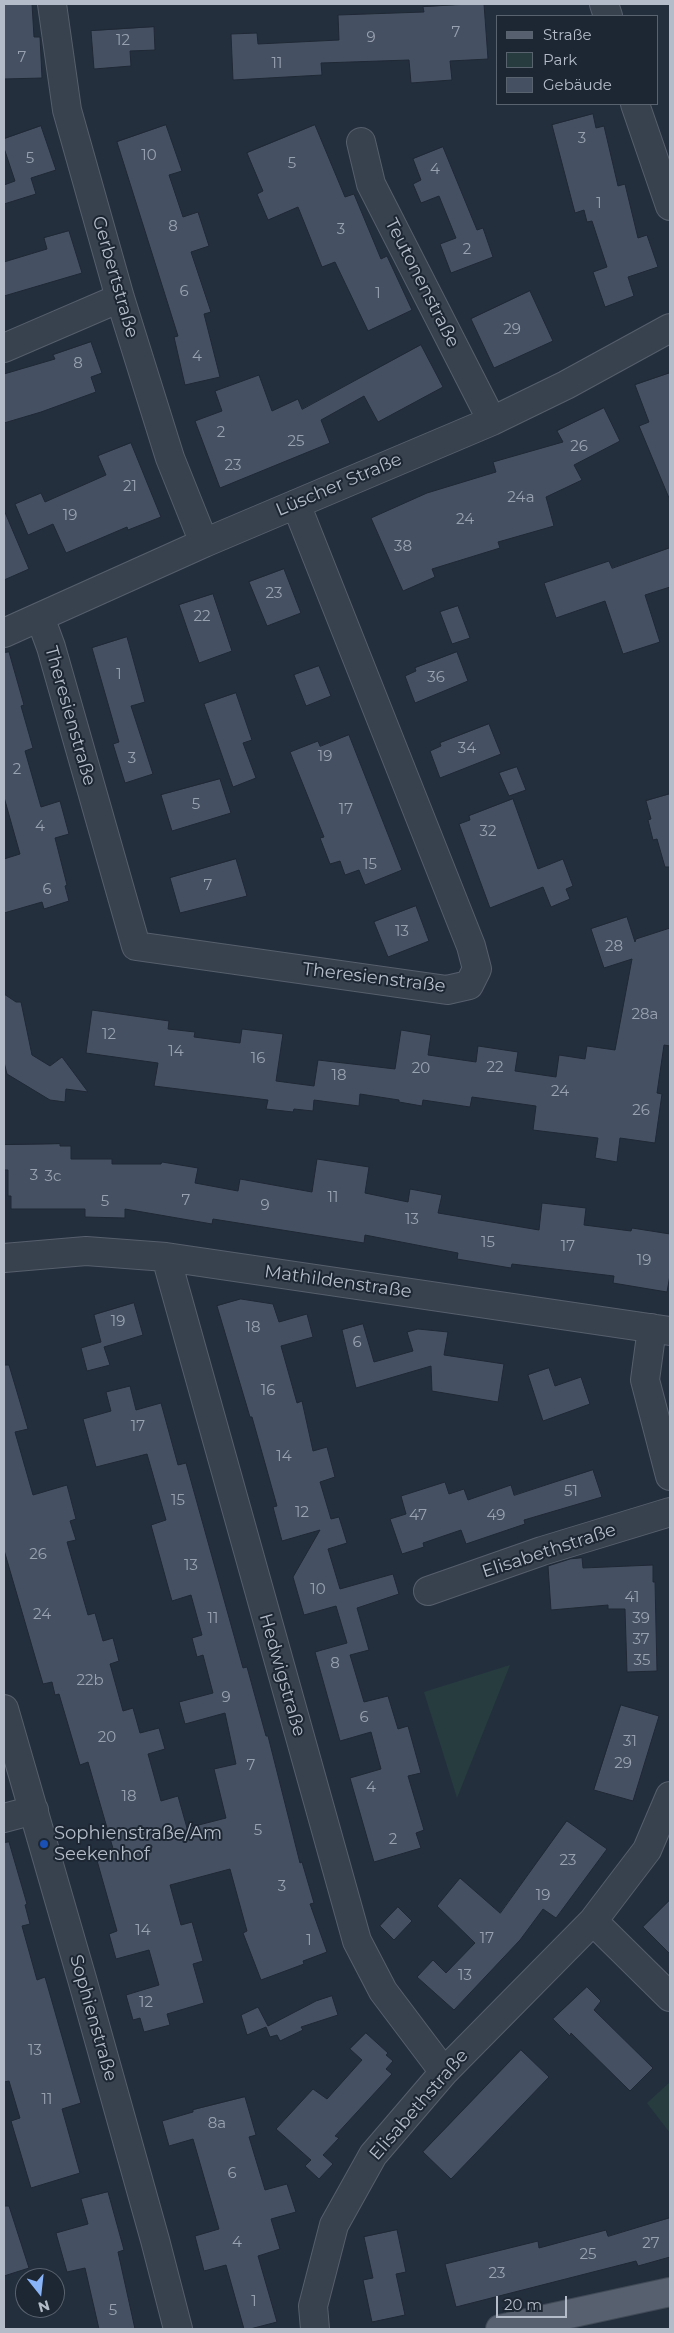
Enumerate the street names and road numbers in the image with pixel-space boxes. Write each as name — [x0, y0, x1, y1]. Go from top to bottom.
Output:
street label: Gerbertstraße — [87, 214, 143, 340]
street label: Teutonenstraße — [380, 215, 464, 351]
street label: Lüscher Straße — [273, 449, 405, 521]
street label: Theresienstraße — [40, 644, 100, 788]
street label: Theresienstraße — [301, 959, 447, 997]
street label: Mathildenstraße — [263, 1261, 413, 1303]
street label: Elisabethstraße — [479, 1519, 619, 1583]
street label: Hedwigstraße — [254, 1611, 310, 1739]
street label: Sophienstraße — [65, 1952, 121, 2084]
street label: Elisabethstraße — [365, 2045, 473, 2165]

